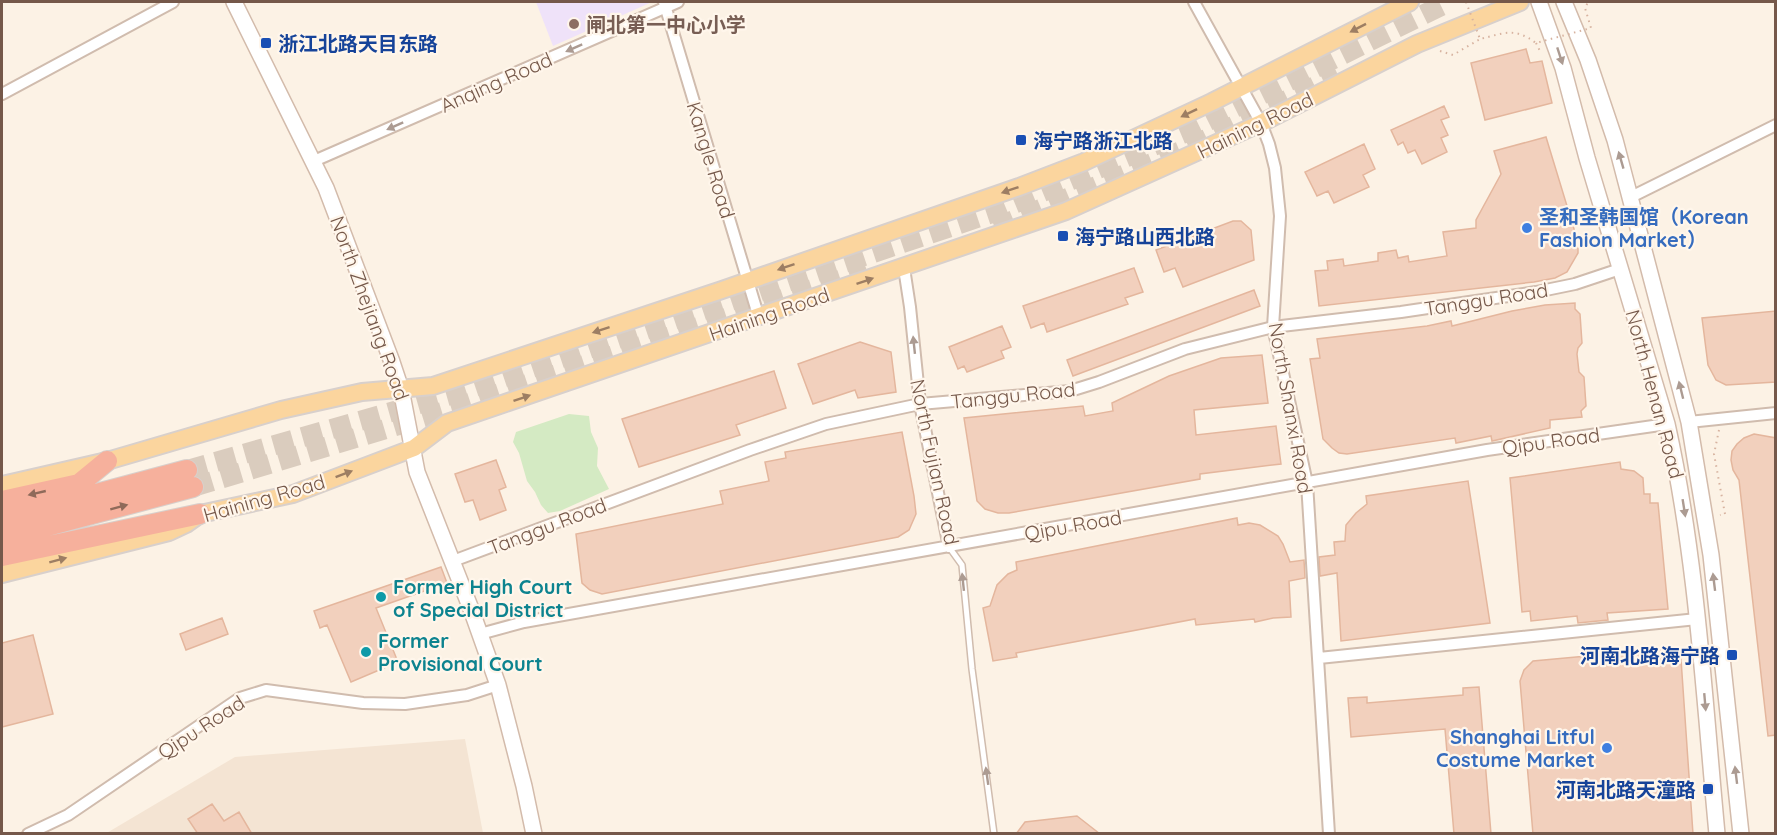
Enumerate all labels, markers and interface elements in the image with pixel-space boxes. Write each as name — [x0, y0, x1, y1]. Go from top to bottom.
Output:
place label: 闸北第一中心小学 — [586, 12, 746, 37]
marker: 闸北第一中心小学 — [567, 17, 581, 31]
one-way arrow — [1350, 23, 1367, 33]
place label: 浙江北路天目东路 — [278, 31, 438, 56]
marker: 浙江北路天目东路 — [259, 36, 273, 50]
one-way arrow — [565, 43, 582, 52]
street label: Anqing Road — [436, 46, 556, 118]
one-way arrow — [1555, 47, 1565, 65]
street label: Haining Road — [1193, 86, 1317, 164]
street label: Kangle Road — [681, 99, 741, 221]
one-way arrow — [1180, 108, 1198, 118]
one-way arrow — [386, 122, 404, 131]
place label: 海宁路浙江北路 — [1033, 128, 1173, 153]
marker: 海宁路浙江北路 — [1014, 133, 1028, 147]
one-way arrow — [1615, 151, 1625, 169]
one-way arrow — [1001, 186, 1019, 196]
place label: 圣和圣韩国馆（Korean Fashion Market） — [1539, 204, 1749, 252]
street label: North Zhejiang Road — [325, 212, 415, 404]
marker: 圣和圣韩国馆（Korean Fashion Market） — [1520, 221, 1534, 235]
place label: 海宁路山西北路 — [1075, 224, 1215, 249]
marker: 海宁路山西北路 — [1056, 229, 1070, 243]
one-way arrow — [777, 263, 795, 273]
one-way arrow — [857, 276, 875, 285]
street label: Tanggu Road — [1422, 277, 1550, 321]
street label: Haining Road — [705, 282, 833, 346]
street label: North Henan Road — [1620, 307, 1690, 481]
street label: North Shanxi Road — [1264, 321, 1318, 495]
one-way arrow — [592, 326, 610, 335]
one-way arrow — [909, 335, 919, 354]
street label: Tanggu Road — [950, 376, 1076, 414]
street label: North Fujian Road — [905, 377, 965, 547]
one-way arrow — [1675, 380, 1685, 399]
one-way arrow — [513, 393, 531, 402]
street label: Qipu Road — [1501, 422, 1601, 460]
street label: Haining Road — [200, 469, 328, 527]
one-way arrow — [335, 469, 353, 478]
one-way arrow — [27, 489, 46, 498]
street label: Tanggu Road — [484, 492, 610, 560]
one-way arrow — [1679, 499, 1688, 518]
one-way arrow — [110, 502, 128, 511]
street label: Qipu Road — [1022, 504, 1124, 546]
one-way arrow — [49, 555, 68, 565]
one-way arrow — [959, 572, 968, 591]
one-way arrow — [1709, 572, 1719, 591]
place label: Former High Court of Special District — [393, 574, 572, 622]
marker: Former High Court of Special District — [374, 590, 388, 604]
place label: Former Provisional Court — [378, 628, 543, 676]
place label: 河南北路海宁路 — [1580, 643, 1720, 668]
marker: Former Provisional Court — [359, 645, 373, 659]
marker: 河南北路海宁路 — [1725, 648, 1739, 662]
street label: Qipu Road — [153, 690, 249, 764]
one-way arrow — [1700, 693, 1710, 712]
place label: Shanghai Litful Costume Market — [1436, 724, 1595, 772]
marker: Shanghai Litful Costume Market — [1600, 741, 1614, 755]
one-way arrow — [982, 766, 991, 785]
one-way arrow — [1732, 766, 1741, 785]
place label: 河南北路天潼路 — [1556, 777, 1696, 802]
marker: 河南北路天潼路 — [1701, 782, 1715, 796]

